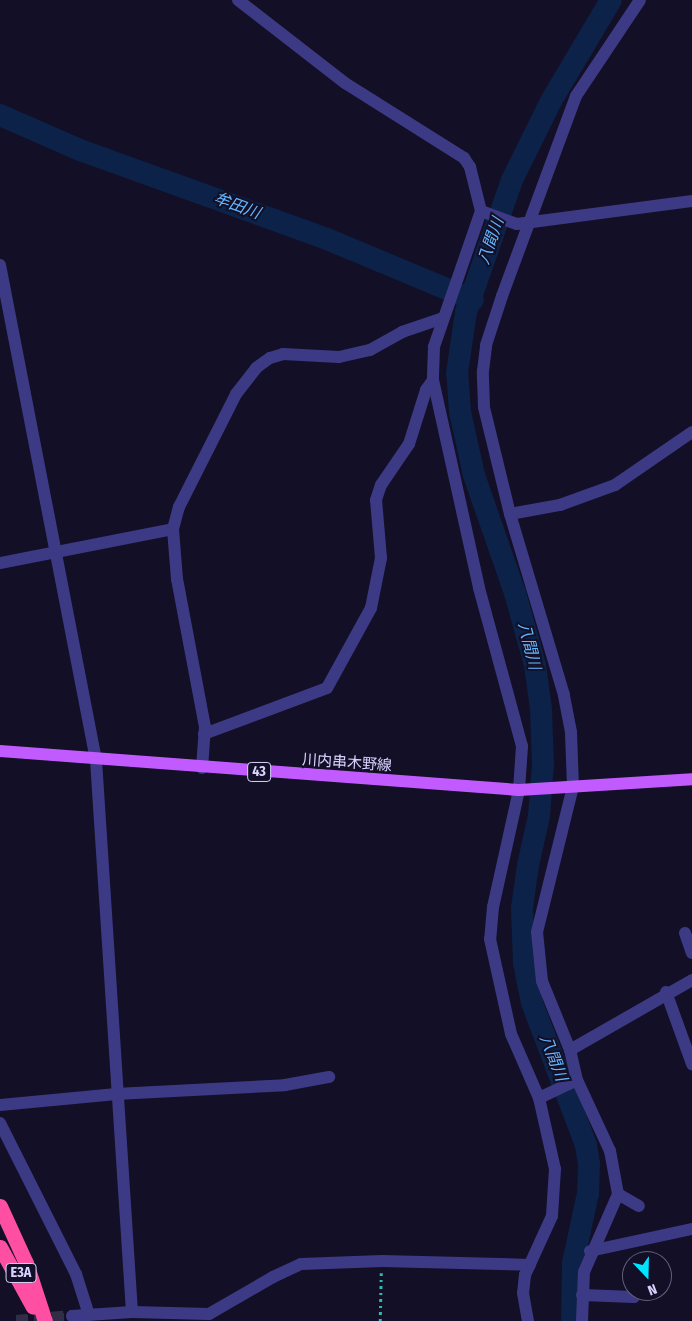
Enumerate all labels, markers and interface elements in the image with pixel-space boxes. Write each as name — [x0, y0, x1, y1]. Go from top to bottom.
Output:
water label: 牟田川 — [211, 189, 263, 223]
water label: 八間川 — [474, 215, 508, 267]
water label: 八間川 — [514, 620, 544, 672]
street label: 川内串木野線 — [301, 751, 393, 775]
road number: 43 — [246, 760, 272, 784]
water label: 八間川 — [535, 1032, 571, 1084]
north arrow — [622, 1251, 672, 1301]
road number: E3A — [5, 1262, 37, 1284]
text: N — [645, 1280, 659, 1299]

